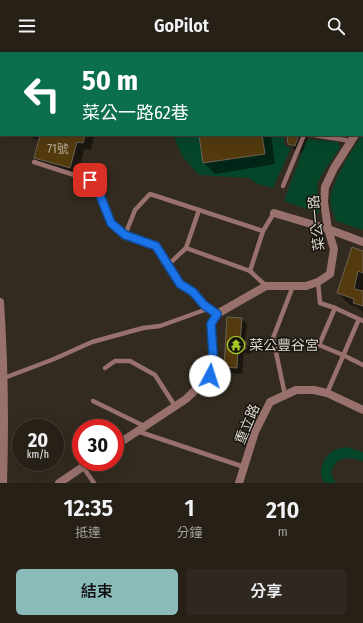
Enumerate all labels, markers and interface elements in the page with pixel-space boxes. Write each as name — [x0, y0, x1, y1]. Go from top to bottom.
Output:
icon: menu — [16, 15, 38, 37]
text: GoPilot — [154, 15, 209, 37]
icon: search — [325, 15, 347, 37]
text: 50 m — [82, 64, 138, 97]
icon: left — [16, 68, 68, 120]
text: 菜公一路62巷 — [82, 102, 189, 124]
house number: 71號 — [47, 142, 69, 156]
pin — [73, 163, 107, 197]
icon: arrive — [79, 169, 101, 191]
street label: 菜公一路 — [305, 194, 328, 252]
temple icon: 菜公豐谷宮 — [226, 335, 246, 355]
place label: 菜公豐谷宮 — [249, 337, 319, 354]
position arrow — [189, 355, 231, 397]
street label: 重立路 — [231, 402, 263, 447]
speed limit sign: 30 — [72, 419, 124, 471]
text: 20 — [28, 428, 48, 452]
text: km/h — [27, 449, 49, 461]
text: 12:35 — [63, 494, 113, 522]
text: 1 — [185, 494, 195, 522]
text: 210 — [266, 496, 300, 524]
text: m — [278, 524, 288, 539]
text: 抵達 — [75, 525, 101, 540]
text: 分鐘 — [177, 525, 203, 540]
button: 結束 — [16, 569, 178, 615]
button: 分享 — [186, 569, 347, 615]

